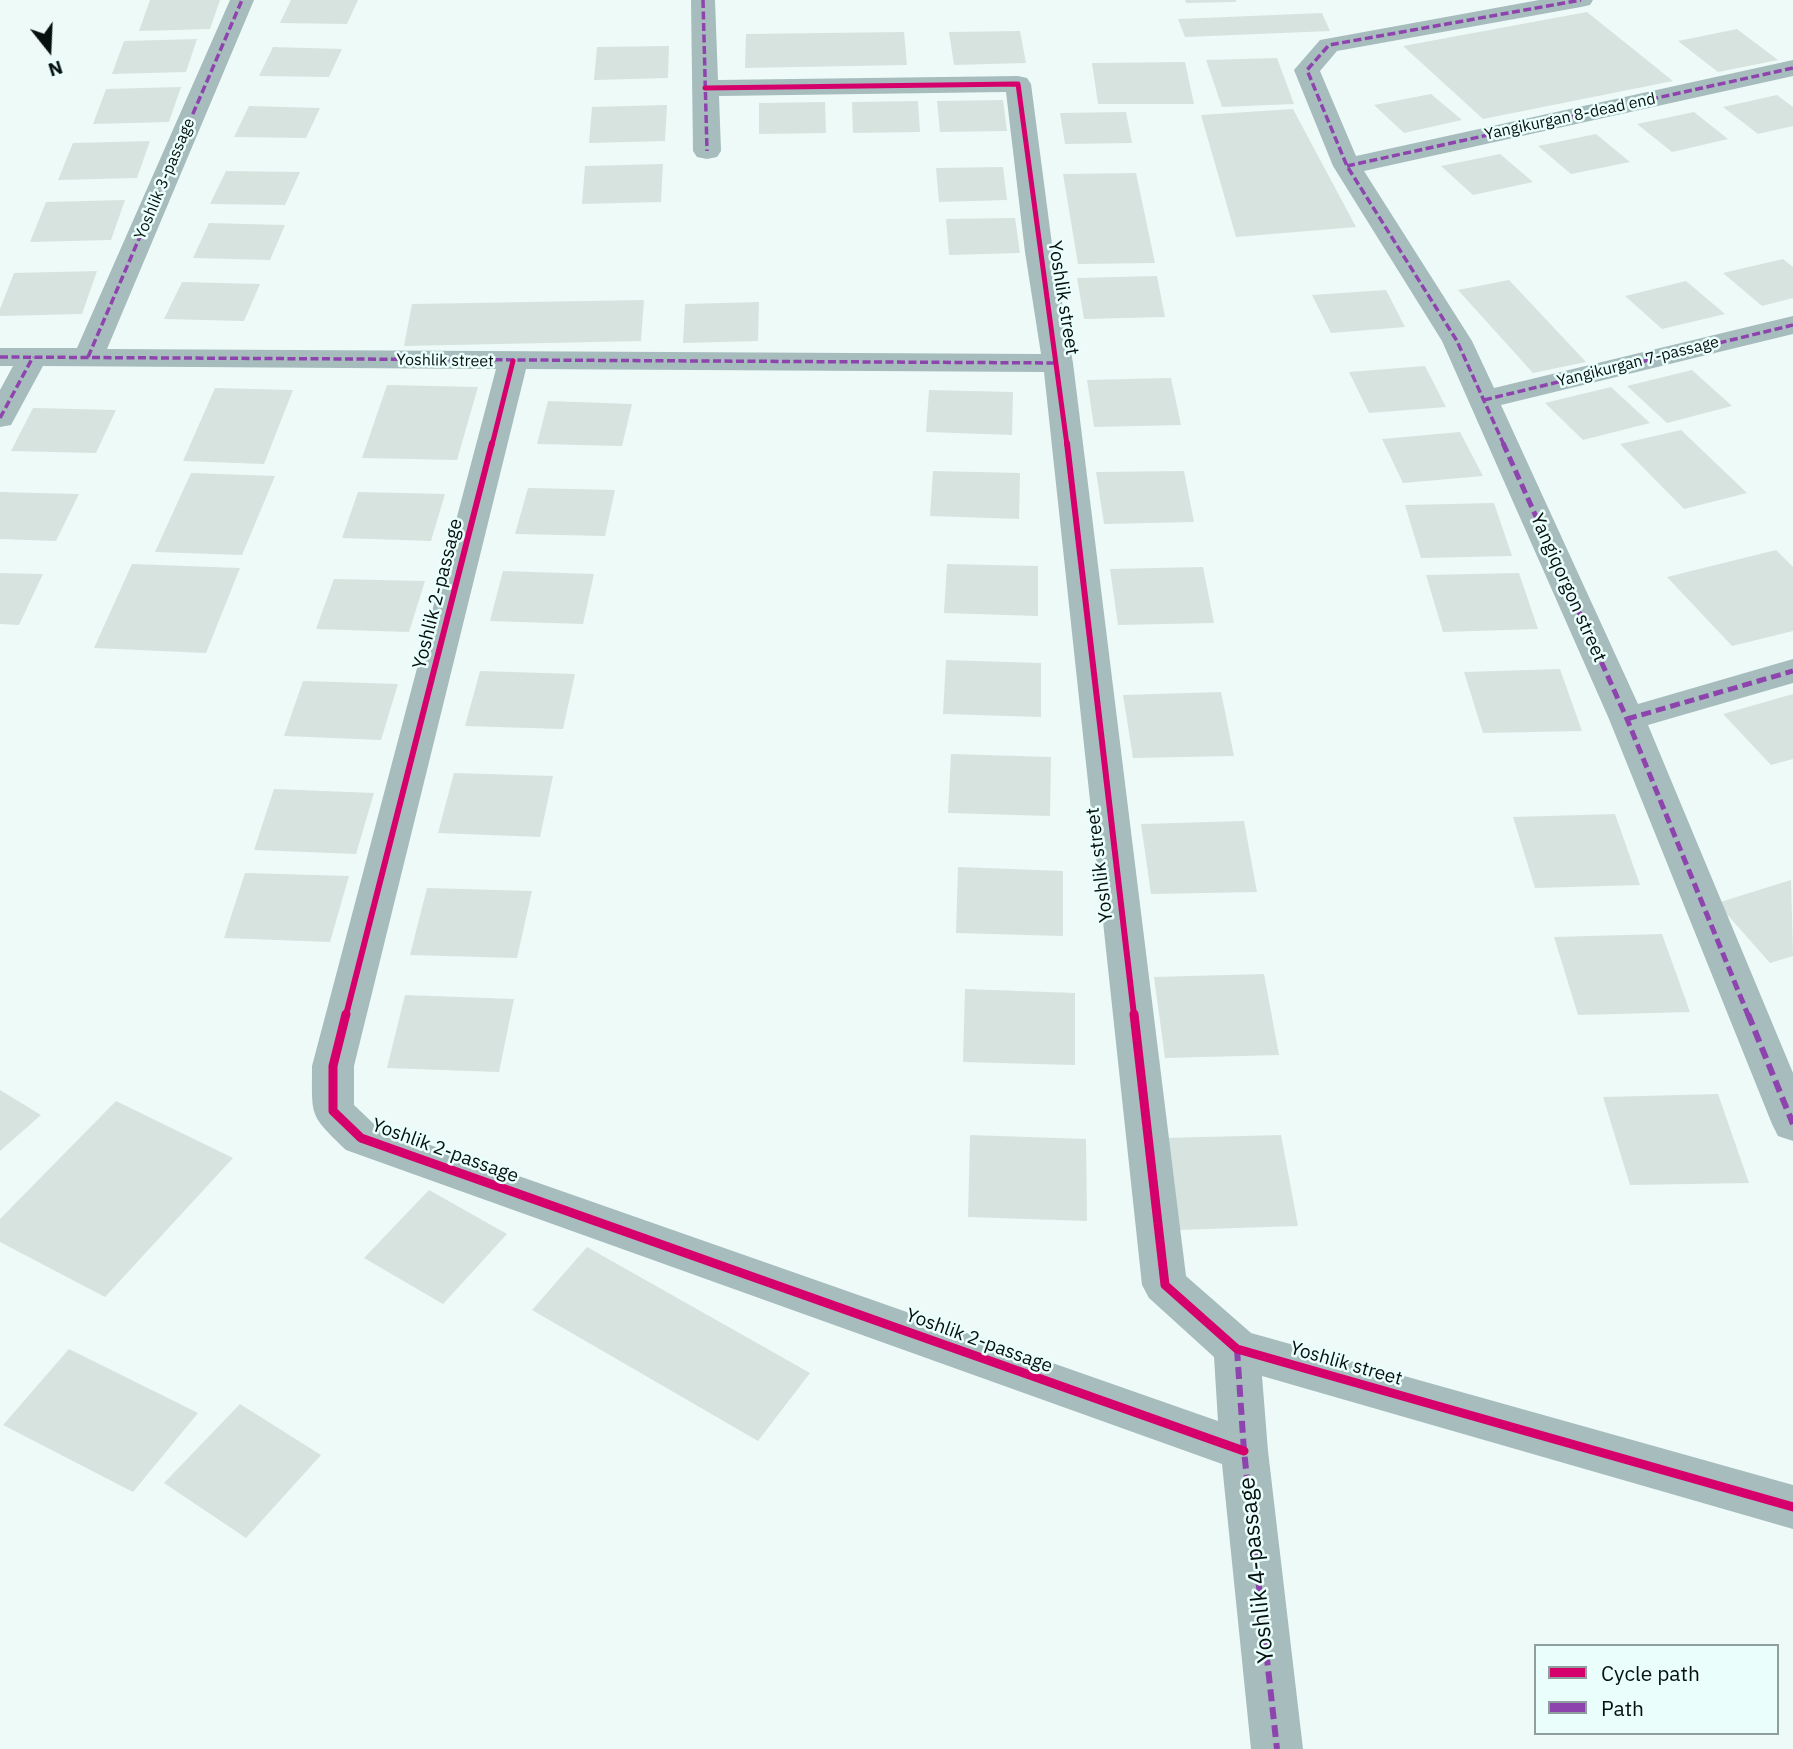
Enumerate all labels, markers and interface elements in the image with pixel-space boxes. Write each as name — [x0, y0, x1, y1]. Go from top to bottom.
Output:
north arrow — [14, 14, 84, 84]
text: N — [45, 55, 66, 83]
street label: Yangikurgan 8-dead end — [1483, 89, 1657, 145]
street label: Yoshlik 3-passage — [131, 115, 199, 243]
street label: Yoshlik street — [1043, 239, 1083, 357]
street label: Yangikurgan 7-passage — [1555, 333, 1721, 391]
street label: Yoshlik street — [396, 351, 494, 371]
street label: Yangiqorgon street — [1525, 510, 1611, 666]
street label: Yoshlik 2-passage — [408, 516, 468, 672]
street label: Yoshlik street — [1082, 806, 1118, 924]
street label: Yoshlik 2-passage — [369, 1114, 521, 1188]
street label: Yoshlik 2-passage — [903, 1304, 1055, 1378]
street label: Yoshlik street — [1287, 1337, 1405, 1391]
street label: Yoshlik 4-passage — [1234, 1476, 1280, 1664]
legend — [1534, 1644, 1779, 1735]
text: Cycle path — [1601, 1659, 1700, 1687]
text: Path — [1601, 1694, 1644, 1722]

